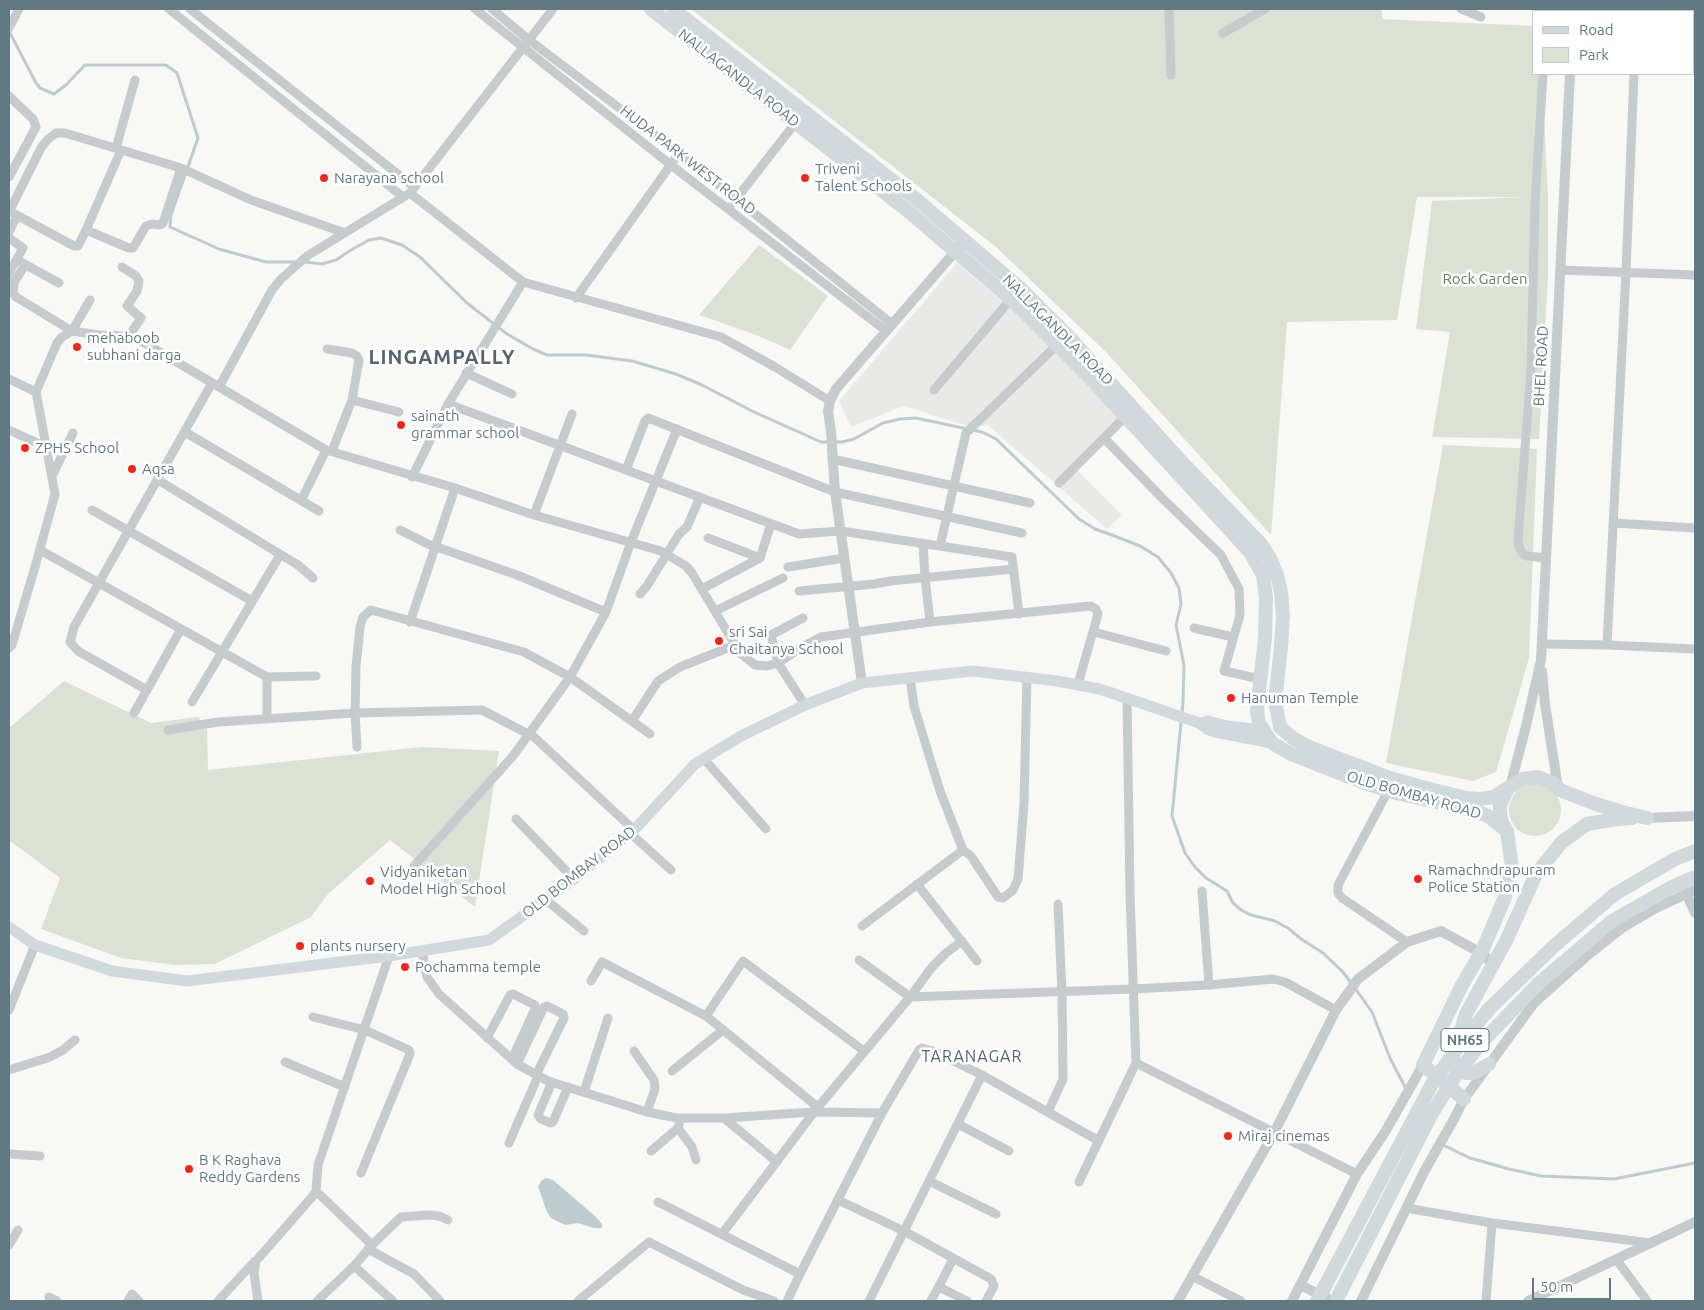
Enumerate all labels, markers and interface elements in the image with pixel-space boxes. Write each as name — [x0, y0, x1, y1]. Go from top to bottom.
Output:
legend — [1532, 10, 1694, 75]
text: Road — [1579, 21, 1614, 38]
street label: NALLAGANDLA ROAD — [675, 25, 803, 131]
text: Park — [1579, 46, 1609, 63]
street label: HUDA PARK WEST ROAD — [617, 101, 759, 219]
place label: Triveni Talent Schools — [815, 160, 912, 195]
place label: Narayana school — [334, 169, 444, 187]
marker: Narayana school — [318, 172, 330, 184]
marker: Triveni Talent Schools — [799, 172, 811, 184]
park label: Rock Garden — [1442, 270, 1528, 288]
street label: NALLAGANDLA ROAD — [999, 271, 1117, 389]
street label: BHEL ROAD — [1530, 325, 1552, 407]
place label: mehaboob subhani darga — [87, 329, 181, 364]
marker: mehaboob subhani darga — [71, 341, 83, 353]
district label: LINGAMPALLY — [367, 345, 517, 369]
place label: sainath grammar school — [411, 407, 519, 442]
marker: sainath grammar school — [395, 419, 407, 431]
place label: ZPHS School — [35, 439, 119, 457]
marker: ZPHS School — [19, 442, 31, 454]
place label: Aqsa — [142, 460, 175, 478]
marker: Aqsa — [126, 463, 138, 475]
place label: sri Sai Chaitanya School — [729, 623, 843, 658]
marker: sri Sai Chaitanya School — [713, 635, 725, 647]
place label: Hanuman Temple — [1241, 689, 1359, 707]
marker: Hanuman Temple — [1225, 692, 1237, 704]
street label: OLD BOMBAY ROAD — [1345, 767, 1483, 823]
street label: OLD BOMBAY ROAD — [519, 822, 639, 922]
place label: Ramachndrapuram Police Station — [1428, 861, 1556, 896]
place label: Vidyaniketan Model High School — [380, 863, 506, 898]
marker: Ramachndrapuram Police Station — [1412, 873, 1424, 885]
marker: Vidyaniketan Model High School — [364, 875, 376, 887]
place label: plants nursery — [310, 937, 406, 955]
marker: plants nursery — [294, 940, 306, 952]
place label: Pochamma temple — [415, 958, 541, 976]
marker: Pochamma temple — [399, 961, 411, 973]
road number: NH65 — [1441, 1028, 1489, 1052]
district label: TARANAGAR — [920, 1047, 1024, 1067]
place label: Miraj cinemas — [1238, 1127, 1330, 1145]
marker: Miraj cinemas — [1222, 1130, 1234, 1142]
place label: B K Raghava Reddy Gardens — [199, 1151, 300, 1186]
marker: B K Raghava Reddy Gardens — [183, 1163, 195, 1175]
scale bar — [1534, 1268, 1613, 1300]
text: 50 m — [1540, 1278, 1573, 1295]

